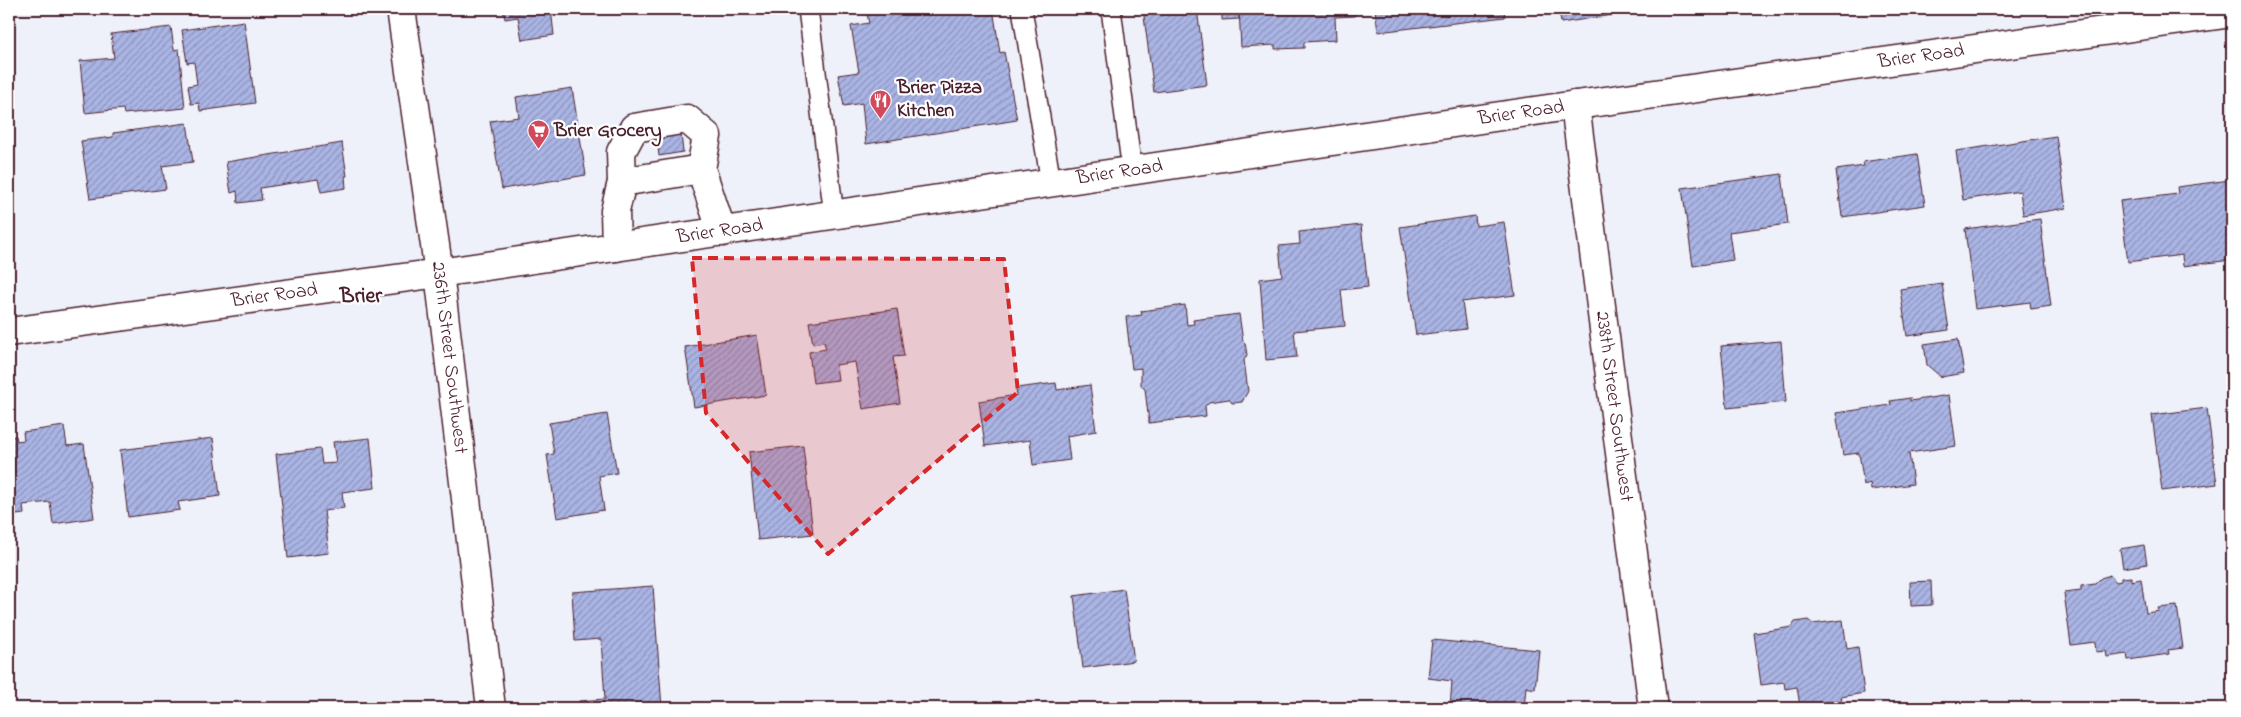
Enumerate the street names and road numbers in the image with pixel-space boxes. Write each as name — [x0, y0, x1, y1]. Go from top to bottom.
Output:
street label: Brier Road — [1875, 36, 1966, 77]
street label: Brier Road — [1475, 92, 1566, 134]
street label: Brier Road — [1073, 152, 1165, 193]
street label: Brier Road — [674, 211, 765, 252]
street label: 236th Street Southwest — [423, 260, 475, 456]
street label: Brier Road — [228, 275, 320, 316]
street label: 238th Street Southwest — [1587, 309, 1641, 504]

